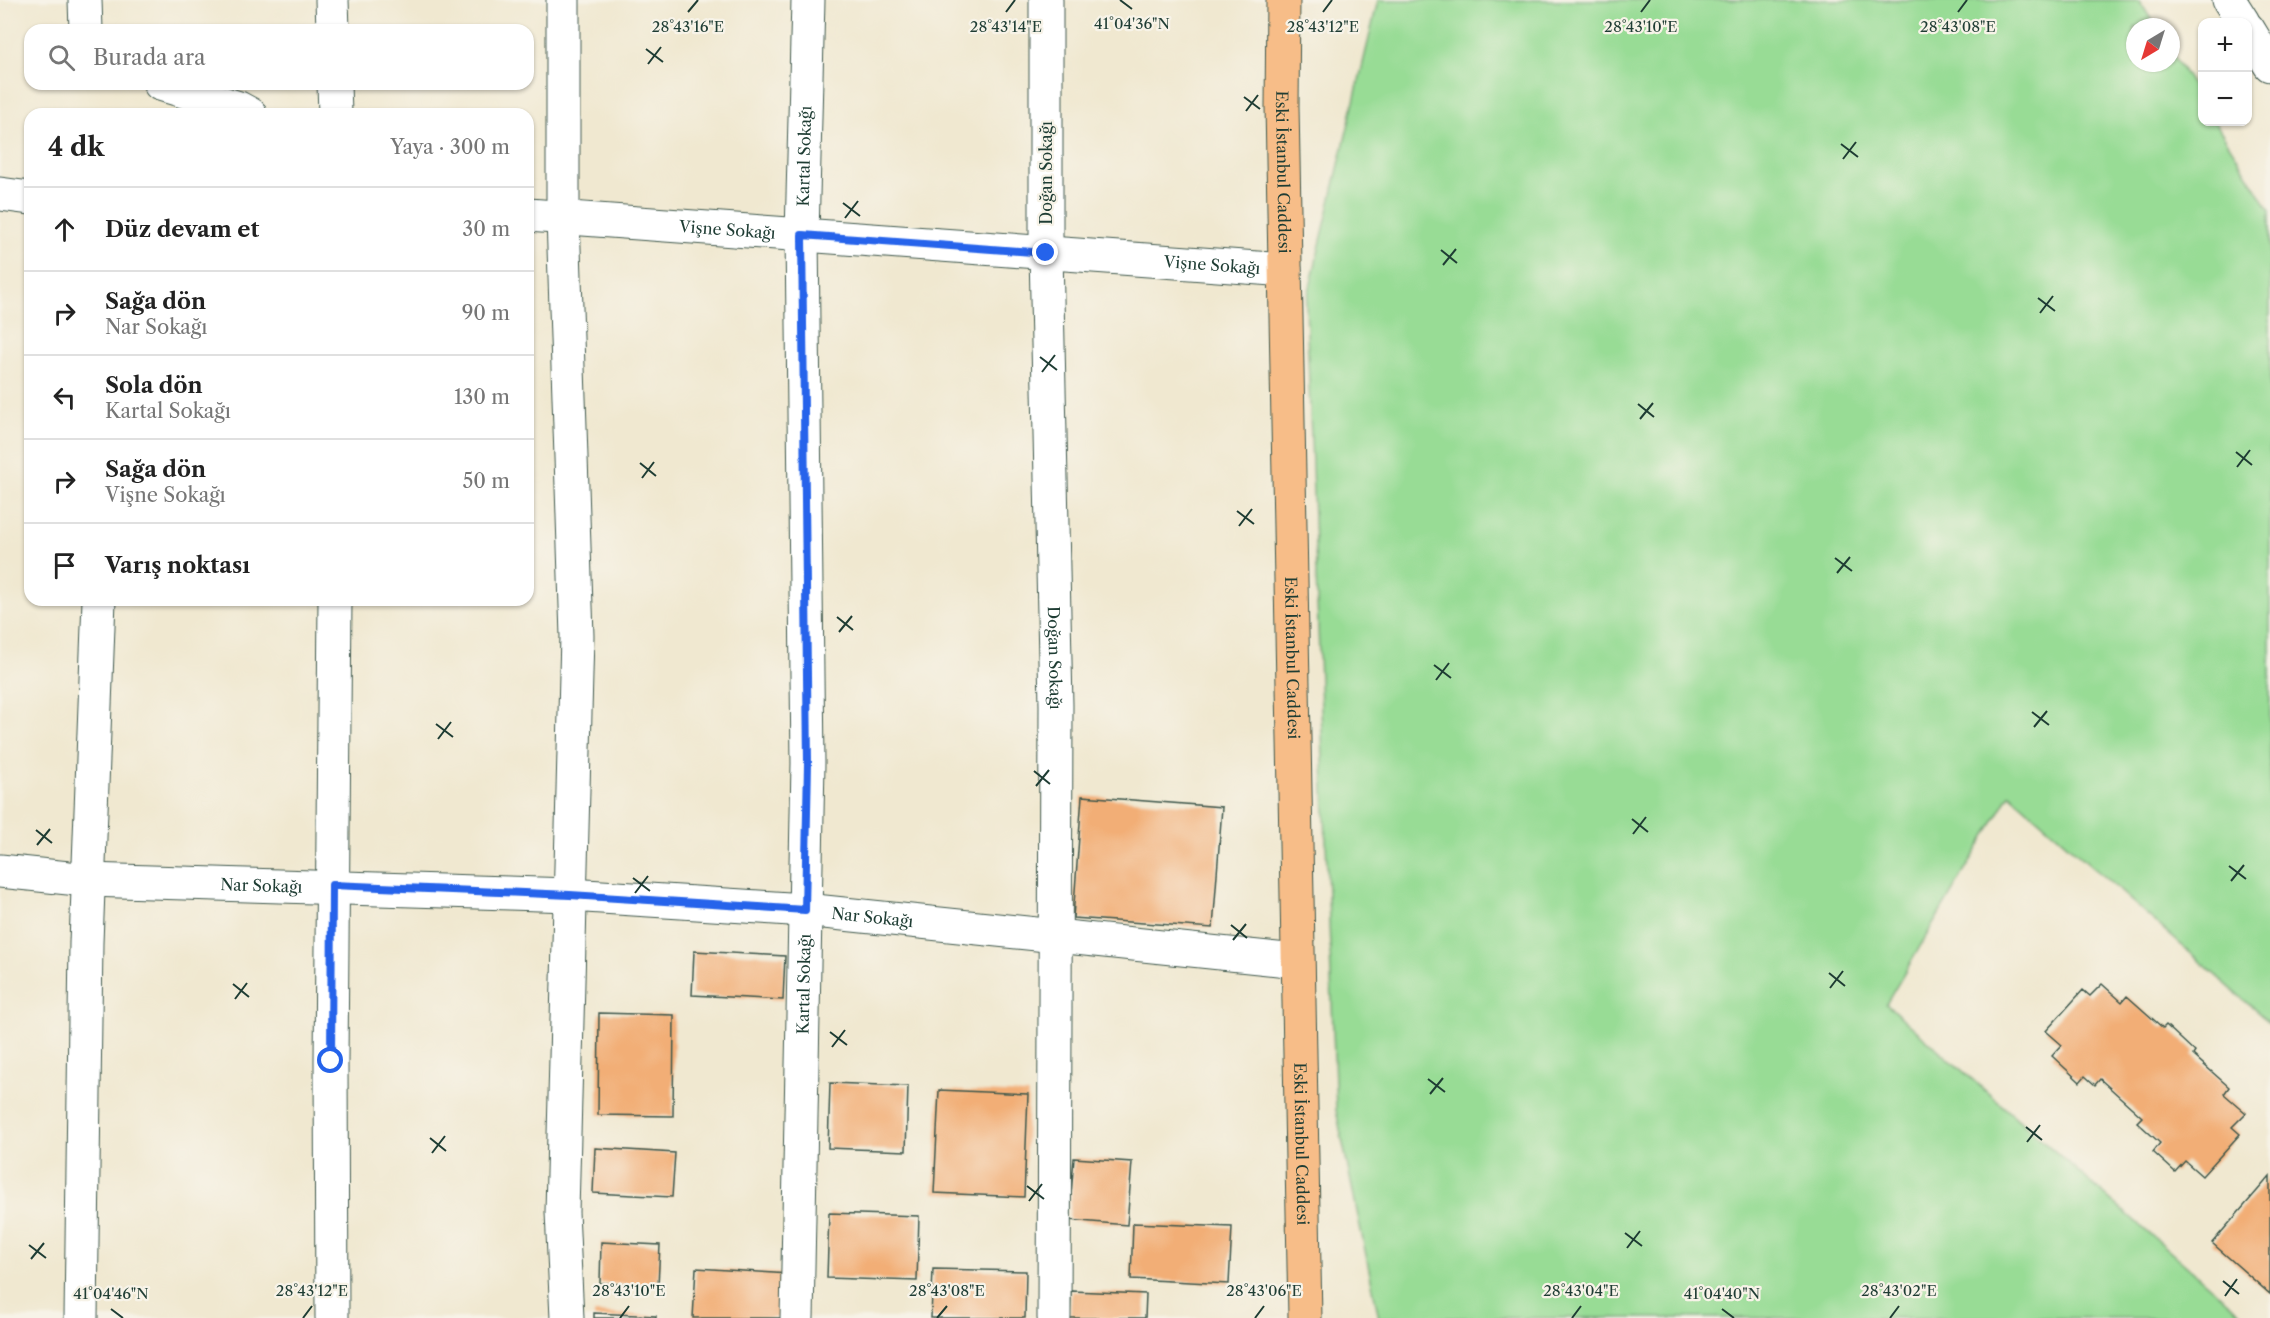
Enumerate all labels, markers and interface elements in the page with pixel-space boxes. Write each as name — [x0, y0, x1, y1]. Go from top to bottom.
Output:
text: 41°04'36"N — [1094, 14, 1170, 33]
text: 28°43'16"E — [652, 17, 724, 36]
text: 28°43'14"E — [970, 17, 1042, 36]
text: 28°43'12"E — [1287, 17, 1359, 36]
text: 28°43'10"E — [1604, 17, 1678, 36]
text: 28°43'08"E — [1920, 17, 1996, 36]
north arrow — [2126, 18, 2180, 72]
map controls — [2198, 18, 2252, 126]
button: + — [2198, 18, 2252, 72]
search box — [24, 24, 534, 90]
icon: search — [45, 41, 78, 74]
text: Burada ara — [93, 44, 206, 71]
button: − — [2198, 72, 2252, 126]
street label: Eski İstanbul Caddesi — [1272, 90, 1295, 254]
street label: Kartal Sokağı — [793, 105, 815, 207]
street label: Doğan Sokağı — [1036, 121, 1056, 225]
text: 4 dk — [48, 131, 104, 163]
text: Yaya · 300 m — [390, 135, 510, 159]
icon: ahead — [48, 213, 81, 246]
text: Düz devam et — [105, 216, 259, 243]
street label: Vişne Sokağı — [678, 216, 777, 243]
text: 30 m — [462, 217, 510, 241]
route end — [1032, 239, 1058, 265]
street label: Vişne Sokağı — [1162, 251, 1261, 278]
text: Sağa dön — [105, 288, 206, 315]
icon: right — [48, 297, 81, 330]
text: 90 m — [462, 301, 510, 325]
text: Nar Sokağı — [105, 315, 207, 339]
text: Sola dön — [105, 372, 203, 399]
icon: left — [48, 381, 81, 414]
text: 130 m — [454, 385, 510, 409]
text: Kartal Sokağı — [105, 399, 231, 423]
text: Sağa dön — [105, 456, 206, 483]
icon: right — [48, 465, 81, 498]
text: 50 m — [463, 469, 510, 493]
text: Vişne Sokağı — [105, 483, 226, 507]
icon: arrive — [48, 549, 81, 582]
text: Varış noktası — [105, 552, 250, 579]
street label: Eski İstanbul Caddesi — [1281, 576, 1304, 740]
street label: Doğan Sokağı — [1044, 606, 1066, 710]
street label: Nar Sokağı — [220, 874, 303, 897]
street label: Nar Sokağı — [831, 903, 914, 931]
street label: Kartal Sokağı — [793, 933, 815, 1035]
route start — [317, 1047, 343, 1073]
street label: Eski İstanbul Caddesi — [1290, 1062, 1313, 1226]
text: 28°43'12"E — [276, 1281, 348, 1300]
text: 28°43'10"E — [592, 1281, 666, 1300]
text: 28°43'08"E — [909, 1281, 985, 1300]
text: 28°43'06"E — [1226, 1281, 1302, 1300]
text: 28°43'04"E — [1543, 1281, 1619, 1300]
text: 28°43'02"E — [1861, 1281, 1937, 1300]
text: 41°04'46"N — [73, 1284, 149, 1303]
text: 41°04'40"N — [1684, 1284, 1760, 1303]

